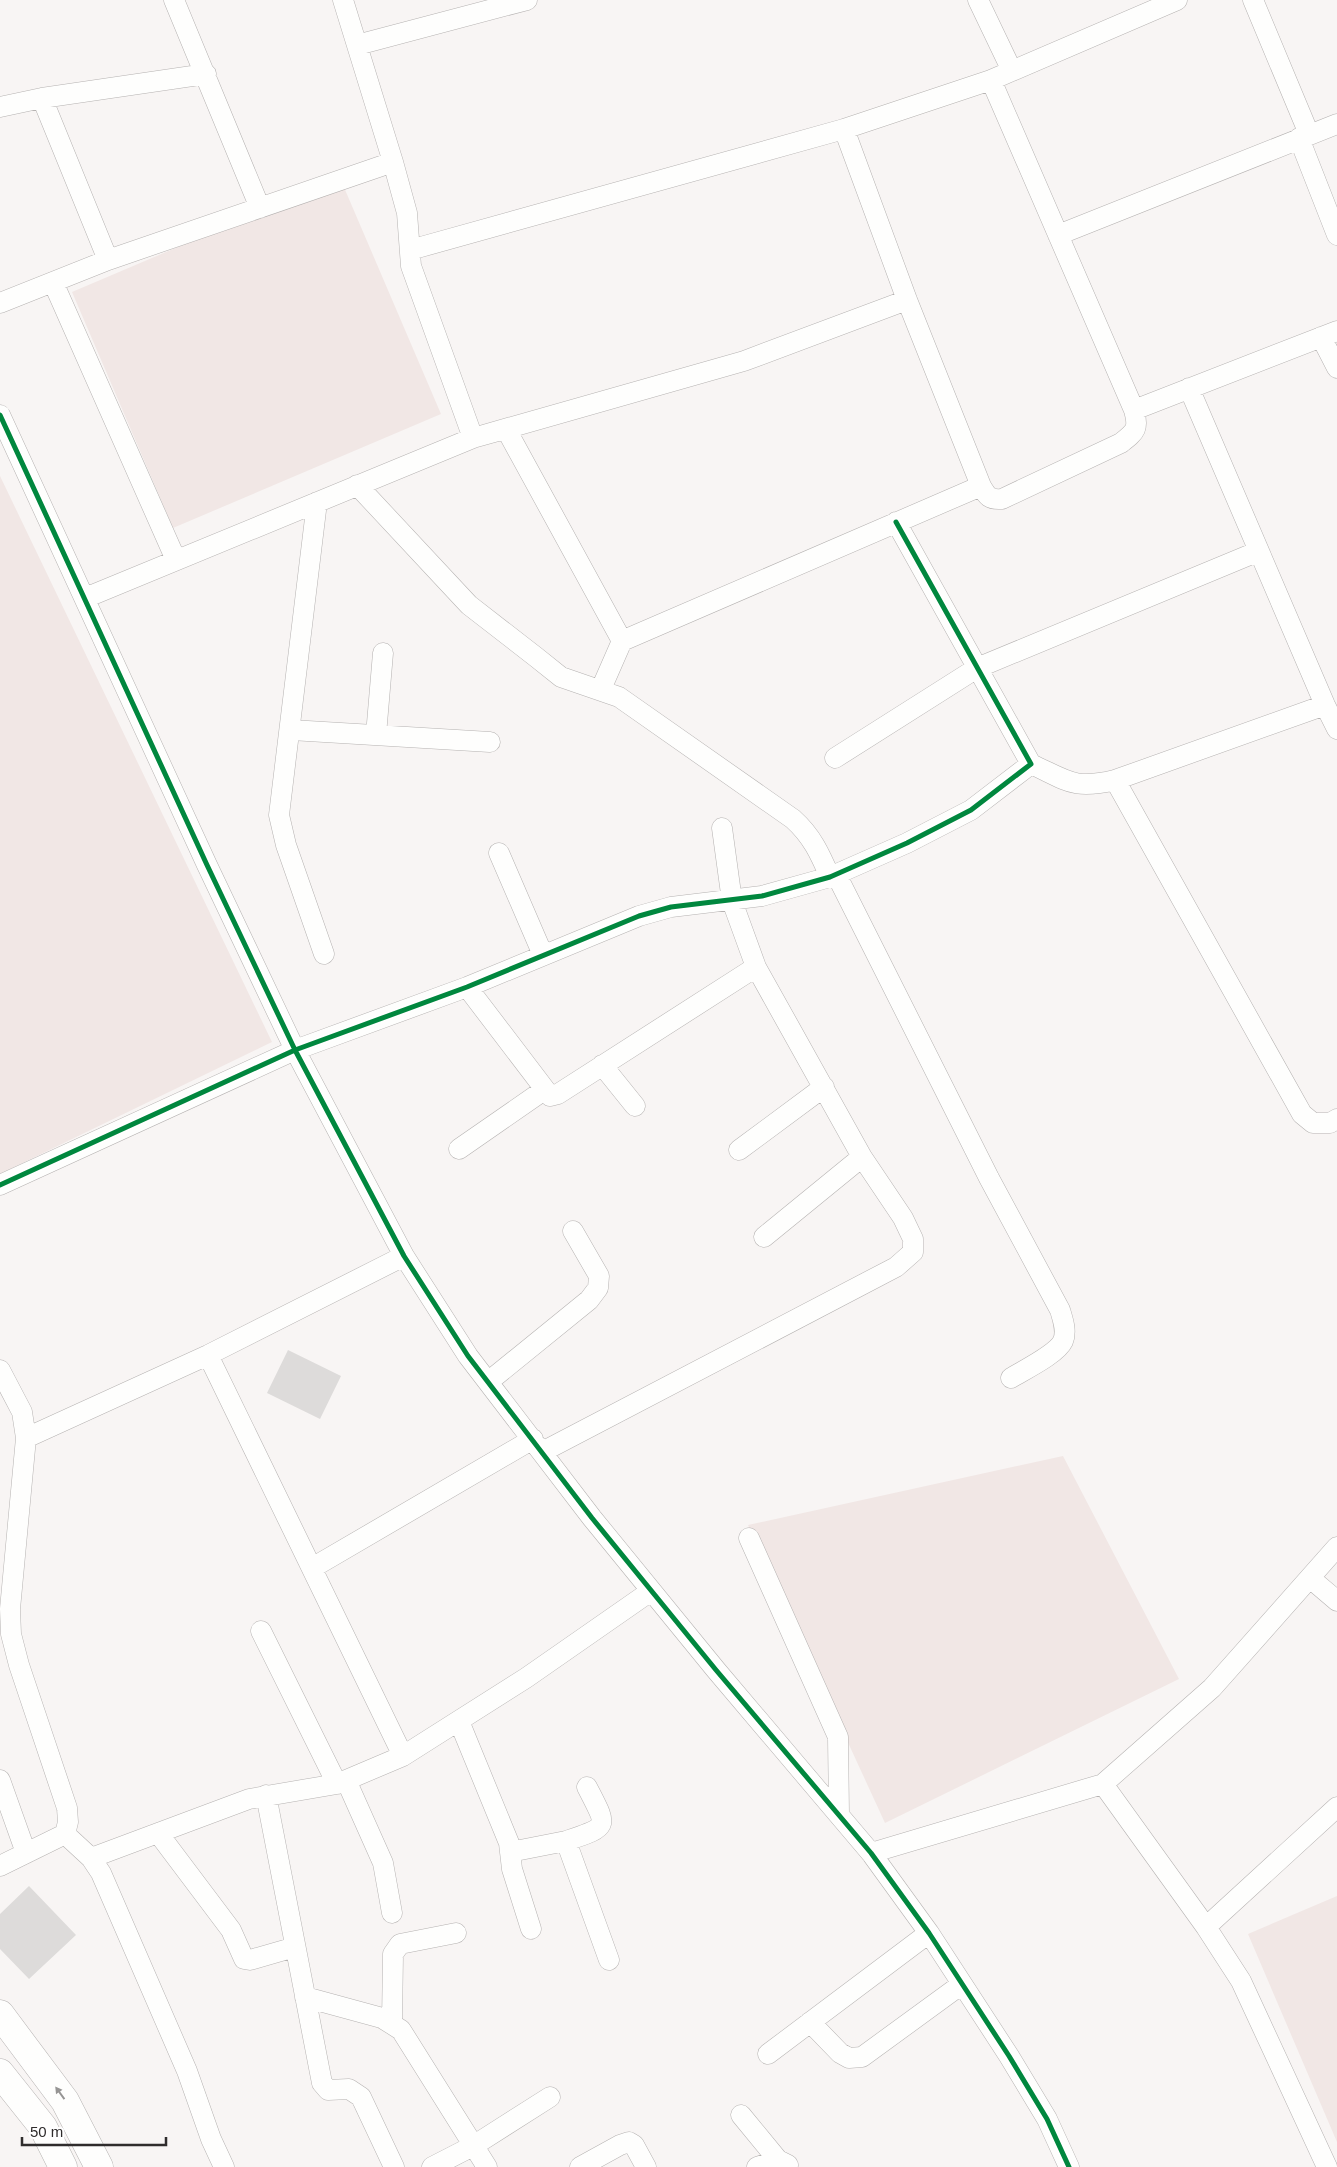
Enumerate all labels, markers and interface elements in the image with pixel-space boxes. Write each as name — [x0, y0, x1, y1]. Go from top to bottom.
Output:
one-way arrow — [55, 2086, 65, 2100]
scale bar — [22, 2114, 166, 2146]
text: 50 m — [30, 2123, 63, 2140]

